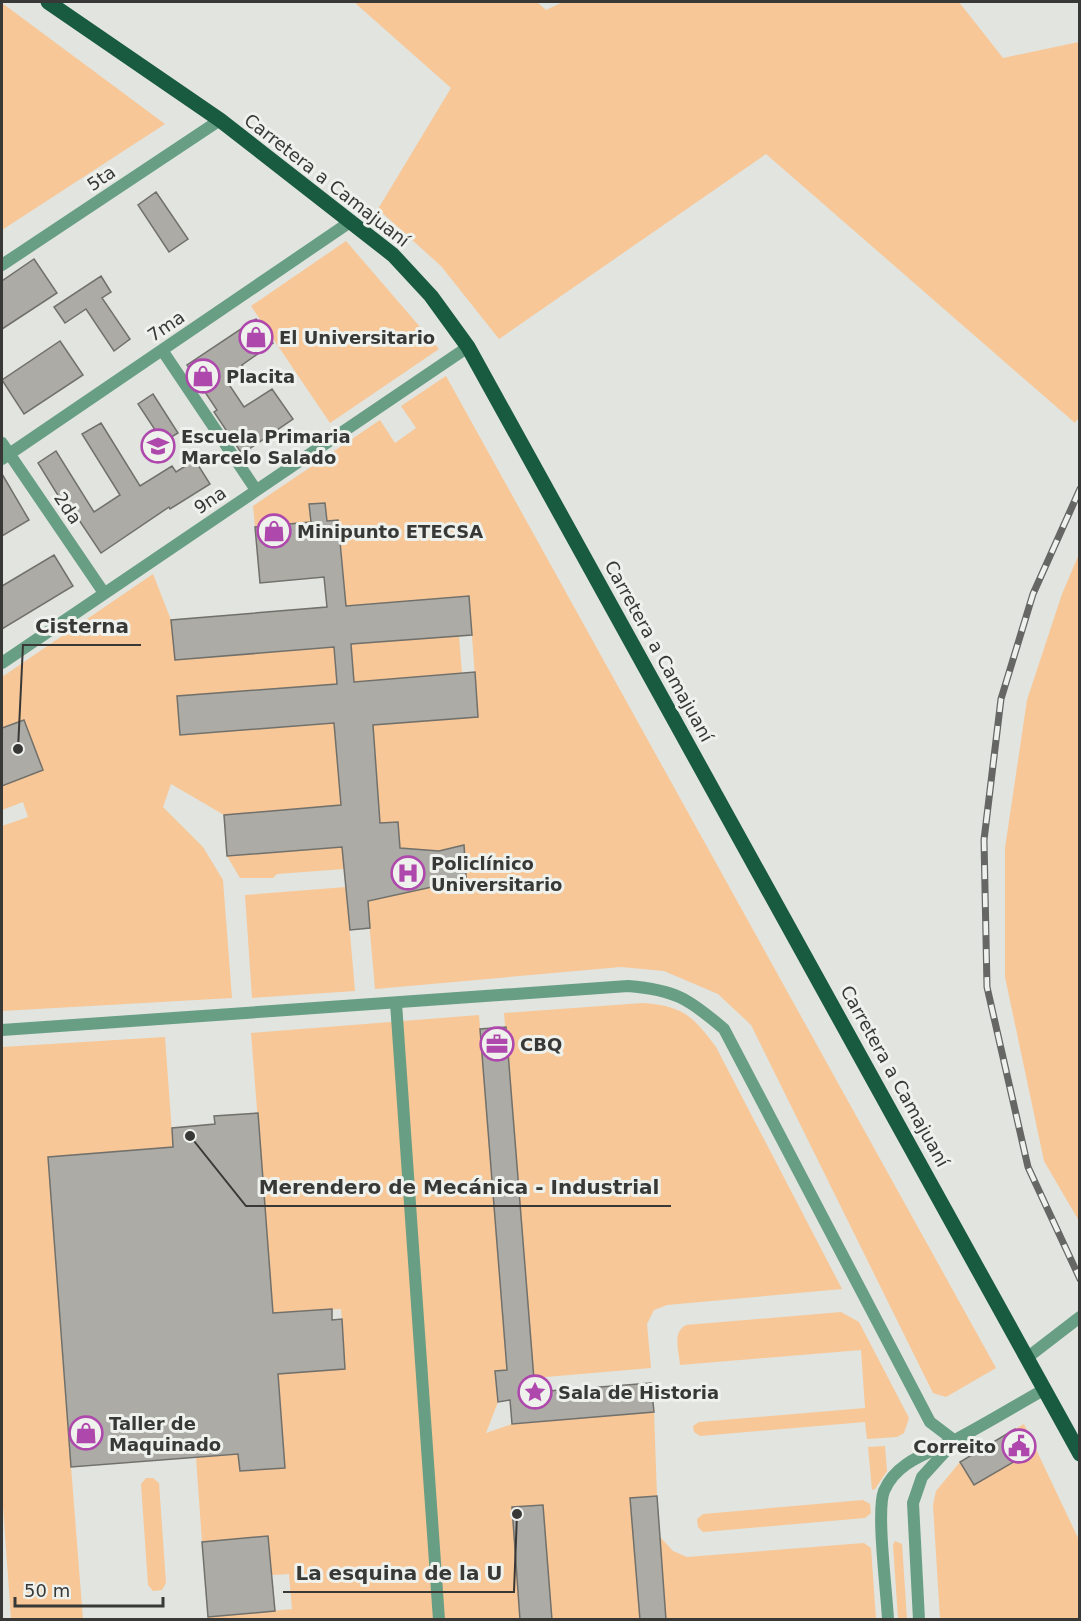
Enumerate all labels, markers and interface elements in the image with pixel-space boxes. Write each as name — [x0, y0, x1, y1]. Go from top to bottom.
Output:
street label: Carretera a Camajuaní — [240, 109, 415, 252]
street label: 5ta — [83, 161, 119, 195]
street label: 7ma — [144, 306, 188, 346]
shop icon: El Universitario — [238, 319, 274, 355]
place label: El Universitario — [279, 327, 435, 348]
shop icon: Placita — [185, 358, 221, 394]
place label: Placita — [226, 366, 295, 387]
place label: Escuela Primaria Marcelo Salado — [181, 426, 351, 468]
school or university icon: Escuela Primaria Marcelo Salado — [140, 428, 176, 464]
street label: 9na — [190, 482, 230, 518]
street label: 2da — [50, 488, 86, 528]
shop icon: Minipunto ETECSA — [256, 513, 292, 549]
place label: Minipunto ETECSA — [297, 521, 483, 542]
street label: Carretera a Camajuaní — [600, 557, 718, 746]
callout: Cisterna — [23, 607, 141, 645]
text: Cisterna — [35, 614, 129, 638]
place label: Policlínico Universitario — [431, 853, 562, 895]
hospital icon: Policlínico Universitario — [390, 855, 426, 891]
street label: Carretera a Camajuaní — [836, 982, 954, 1171]
office icon: CBQ — [479, 1026, 515, 1062]
place label: CBQ — [520, 1034, 562, 1055]
callout: Merendero de Mecánica - Industrial — [246, 1168, 671, 1206]
text: Merendero de Mecánica - Industrial — [259, 1175, 659, 1199]
place icon: Sala de Historia — [517, 1374, 553, 1410]
place label: Sala de Historia — [558, 1382, 719, 1403]
place label: Taller de Maquinado — [109, 1413, 221, 1455]
shop icon: Taller de Maquinado — [68, 1415, 104, 1451]
public building icon: Correito — [1001, 1428, 1037, 1464]
place label: Correito — [913, 1436, 996, 1457]
callout: La esquina de la U — [283, 1554, 514, 1592]
text: La esquina de la U — [295, 1561, 503, 1585]
scale bar — [15, 1570, 164, 1608]
text: 50 m — [24, 1580, 70, 1601]

